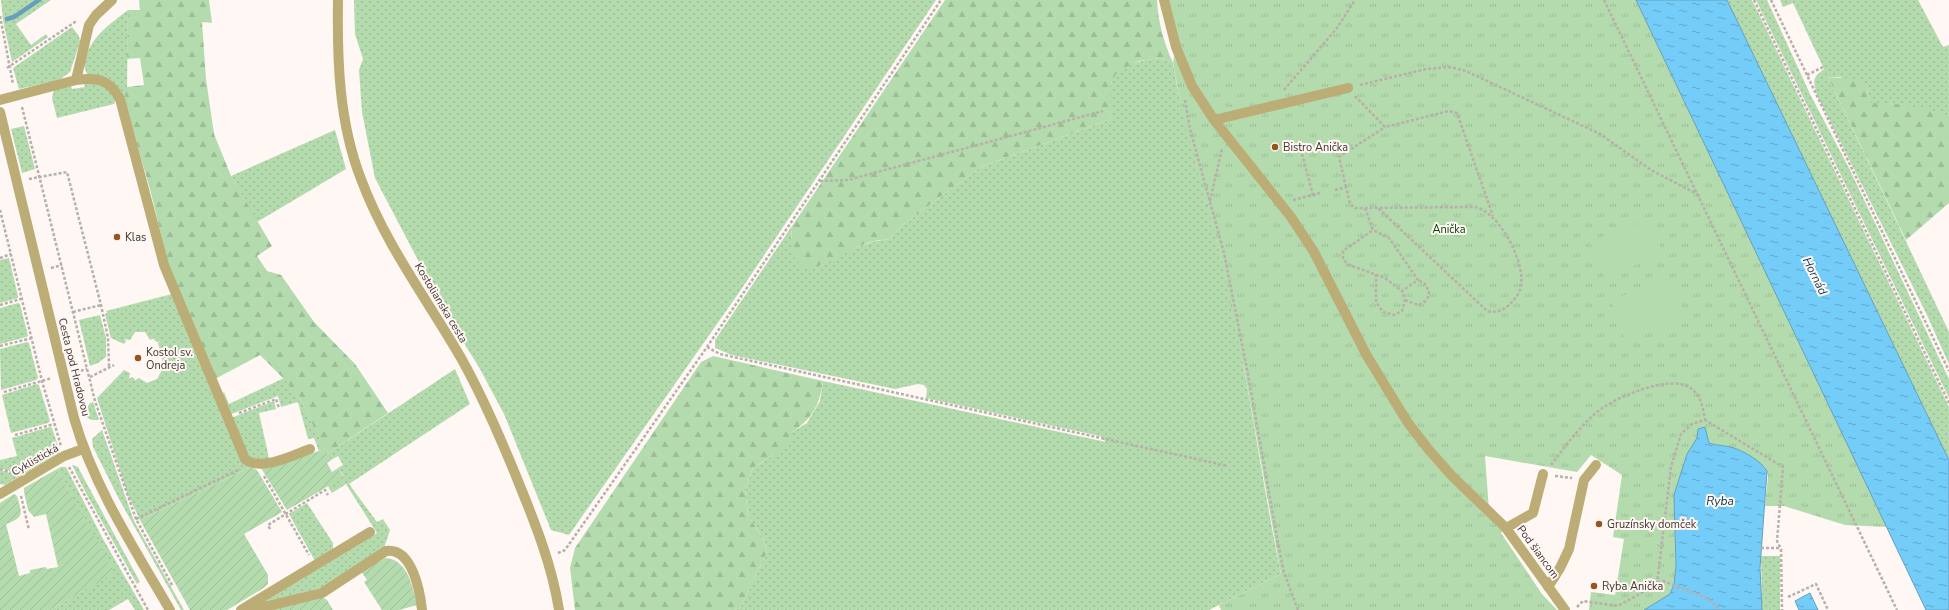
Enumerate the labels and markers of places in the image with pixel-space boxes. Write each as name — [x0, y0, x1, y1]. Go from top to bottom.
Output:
place label: Bistro Anička — [1283, 140, 1348, 155]
marker: Bistro Anička — [1270, 142, 1280, 152]
place label: Klas — [125, 230, 146, 245]
marker: Klas — [112, 232, 122, 242]
place label: Kostol sv. Ondreja — [146, 345, 193, 373]
marker: Kostol sv. Ondreja — [133, 353, 143, 363]
place label: Gruzínsky domček — [1607, 517, 1697, 532]
marker: Gruzínsky domček — [1594, 519, 1604, 529]
place label: Ryba Anička — [1602, 579, 1663, 594]
marker: Ryba Anička — [1589, 581, 1599, 591]

